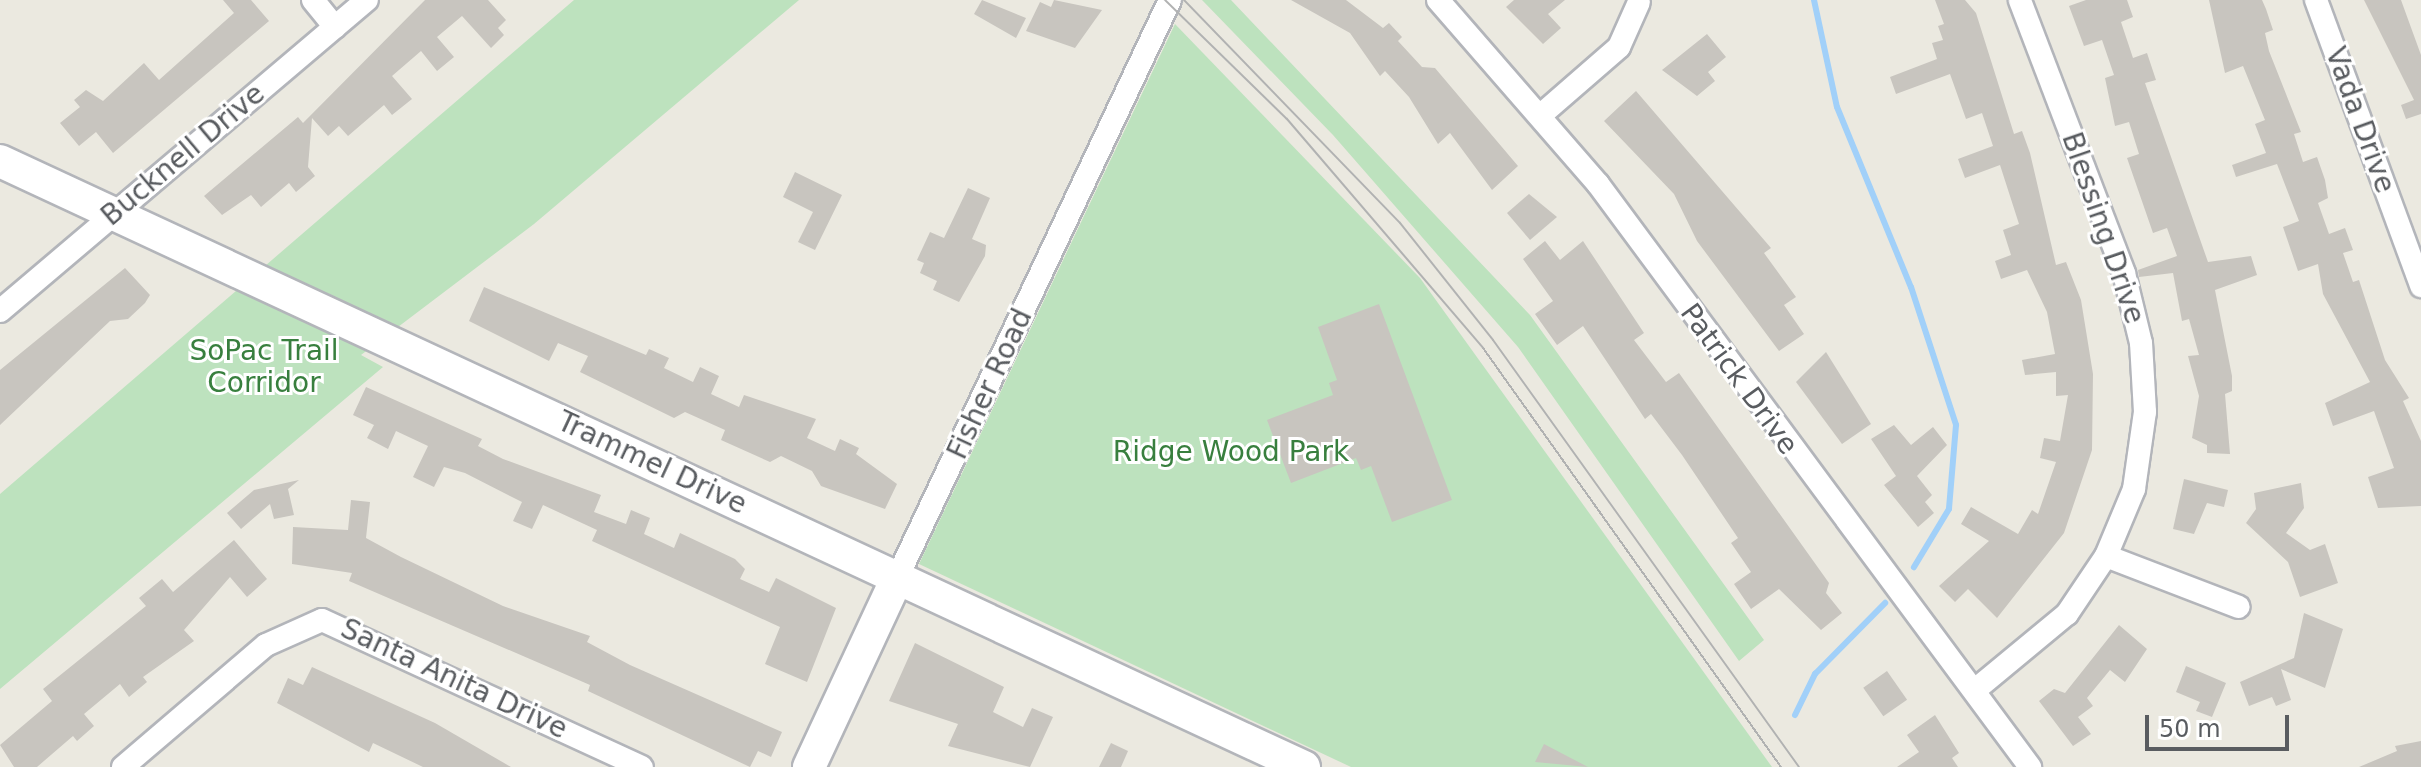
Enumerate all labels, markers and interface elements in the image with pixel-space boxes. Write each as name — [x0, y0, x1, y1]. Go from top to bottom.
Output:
street label: Vada Drive — [2318, 43, 2402, 197]
street label: Bucknell Drive — [95, 77, 271, 233]
street label: Blessing Drive — [2055, 128, 2151, 328]
street label: Patrick Drive — [1673, 297, 1805, 461]
street label: Fisher Road — [941, 303, 1039, 465]
park label: SoPac Trail Corridor — [189, 334, 339, 400]
street label: Trammel Drive — [552, 405, 752, 521]
park label: Ridge Wood Park — [1113, 435, 1349, 469]
street label: Santa Anita Drive — [335, 612, 573, 746]
scale bar — [2149, 699, 2293, 749]
text: 50 m — [2159, 715, 2221, 743]

